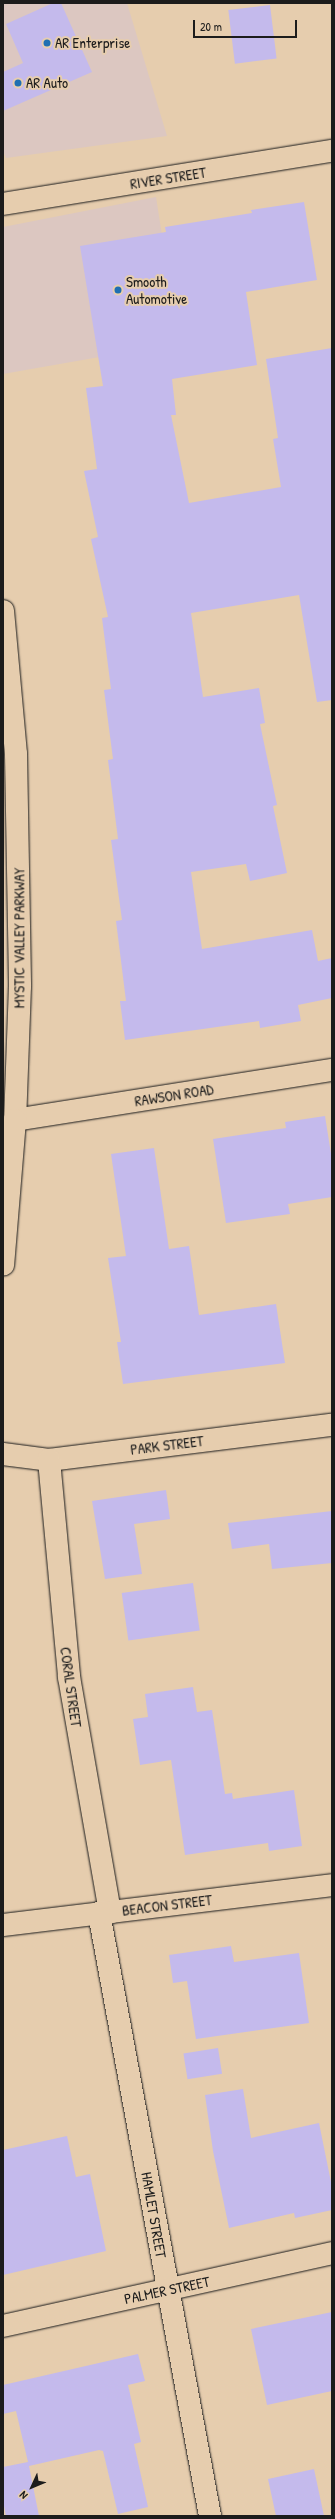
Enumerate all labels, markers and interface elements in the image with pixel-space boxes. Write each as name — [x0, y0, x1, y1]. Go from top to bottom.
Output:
scale bar — [195, 12, 299, 38]
text: 20 m — [200, 18, 222, 35]
place label: AR Enterprise — [55, 34, 130, 52]
marker: AR Enterprise — [42, 38, 52, 48]
place label: AR Auto — [26, 74, 68, 92]
marker: AR Auto — [13, 78, 23, 88]
street label: RIVER STREET — [129, 163, 207, 193]
place label: Smooth Automotive — [126, 272, 187, 307]
marker: Smooth Automotive — [113, 285, 123, 295]
street label: MYSTIC VALLEY PARKWAY — [10, 868, 28, 1008]
street label: RAWSON ROAD — [133, 1080, 215, 1110]
street label: PARK STREET — [129, 1432, 205, 1458]
street label: CORAL STREET — [56, 1646, 86, 1728]
street label: BEACON STREET — [121, 1891, 213, 1919]
street label: HAMLET STREET — [138, 2171, 170, 2259]
street label: PALMER STREET — [123, 2272, 211, 2308]
north arrow — [12, 2467, 52, 2507]
text: N — [16, 2488, 30, 2502]

